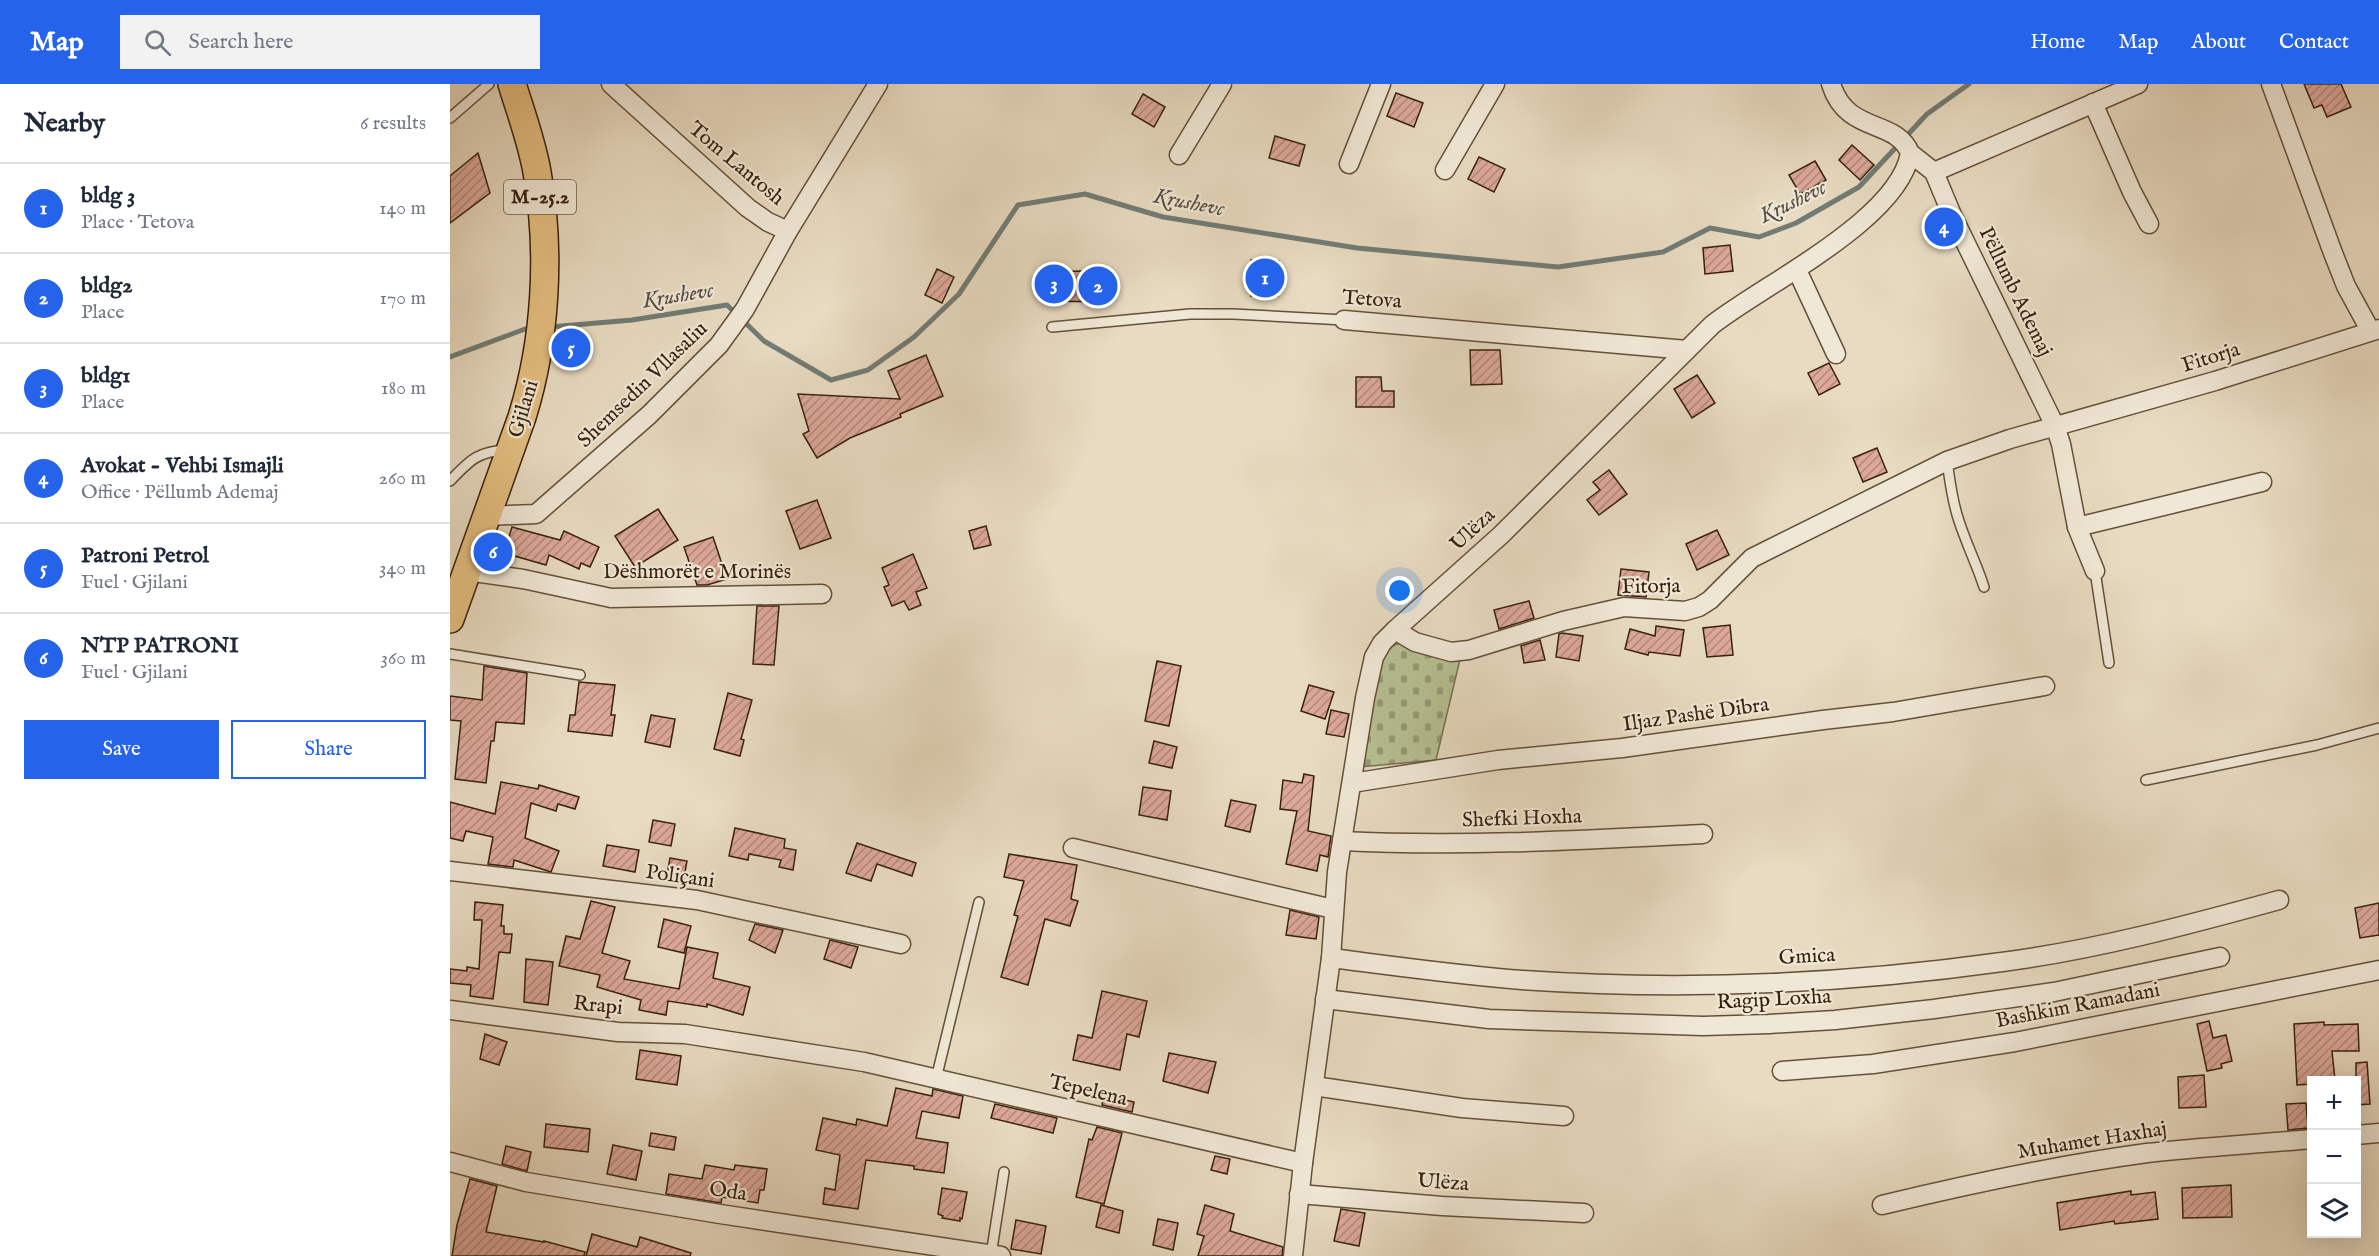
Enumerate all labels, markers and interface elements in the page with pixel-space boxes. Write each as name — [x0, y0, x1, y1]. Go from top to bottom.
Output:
search box — [120, 15, 540, 69]
text: Map — [30, 25, 84, 60]
icon: search — [141, 26, 174, 59]
text: Search here — [189, 28, 293, 56]
text: Home — [2030, 29, 2085, 56]
text: Map — [2118, 29, 2158, 56]
text: About — [2191, 29, 2246, 56]
text: Contact — [2279, 29, 2349, 56]
text: Nearby — [24, 107, 105, 140]
text: 6 results — [360, 111, 426, 136]
street label: Tom Lantosh — [682, 116, 790, 212]
water label: Krushevc — [1754, 174, 1832, 231]
road number: M-25.2 — [504, 180, 576, 214]
text: bldg 3 — [81, 182, 135, 210]
water label: Krushevc — [1150, 182, 1227, 224]
text: 1 — [40, 196, 47, 221]
text: 140 m — [379, 196, 426, 221]
pin: 4 — [1924, 204, 1964, 250]
text: Place · Tetova — [81, 210, 194, 235]
street label: Pëllumb Ademaj — [1972, 223, 2058, 361]
pin: 1 — [1246, 256, 1284, 300]
pin: 3 — [1034, 262, 1074, 306]
pin: 2 — [1078, 264, 1118, 308]
text: bldg2 — [81, 272, 133, 300]
water label: Krushevc — [640, 277, 716, 316]
street label: Tetova — [1341, 284, 1404, 316]
text: 2 — [39, 286, 48, 311]
text: 170 m — [380, 286, 426, 311]
text: Place — [81, 300, 124, 325]
street label: Shemsedin Vllasaliu — [572, 316, 714, 454]
pin: 5 — [552, 326, 590, 370]
street label: Fitorja — [2179, 336, 2244, 380]
text: bldg1 — [81, 362, 130, 390]
text: 3 — [40, 376, 47, 401]
text: 180 m — [381, 376, 426, 401]
street label: Gjilani — [502, 377, 546, 441]
text: Place — [81, 390, 124, 415]
text: Avokat - Vehbi Ismajli — [81, 452, 284, 480]
text: 4 — [39, 466, 48, 491]
text: 260 m — [379, 466, 426, 491]
text: Office · Pëllumb Ademaj — [81, 480, 279, 505]
street label: Ulëza — [1445, 502, 1502, 558]
pin: 6 — [474, 530, 513, 574]
text: Patroni Petrol — [81, 542, 209, 570]
text: 5 — [40, 556, 47, 581]
text: 340 m — [379, 556, 426, 581]
street label: Dëshmorët e Morinës — [603, 559, 791, 586]
text: Fuel · Gjilani — [81, 570, 188, 595]
street label: Fitorja — [1621, 573, 1682, 601]
your location — [1385, 576, 1414, 605]
text: NTP PATRONI — [81, 632, 239, 660]
text: 6 — [39, 646, 48, 671]
text: 360 m — [380, 646, 426, 671]
text: Fuel · Gjilani — [81, 660, 188, 685]
street label: Iljaz Pashë Dibra — [1621, 691, 1772, 739]
button: Save — [24, 720, 219, 779]
button: Share — [231, 720, 426, 779]
street label: Shefki Hoxha — [1462, 803, 1583, 835]
street label: Poliçani — [644, 859, 716, 895]
street label: Gmica — [1778, 942, 1837, 972]
street label: Bashkim Ramadani — [1994, 977, 2162, 1035]
street label: Ragip Loxha — [1716, 983, 1833, 1016]
street label: Rrapi — [572, 990, 624, 1022]
street label: Tepelena — [1046, 1069, 1131, 1113]
map controls — [2307, 1076, 2361, 1238]
button: + — [2307, 1076, 2361, 1130]
street label: Muhamet Haxhaj — [2015, 1116, 2169, 1166]
button: − — [2307, 1130, 2361, 1184]
street label: Ulëza — [1416, 1168, 1471, 1198]
street label: Oda — [707, 1176, 750, 1208]
button: layers — [2307, 1184, 2361, 1238]

